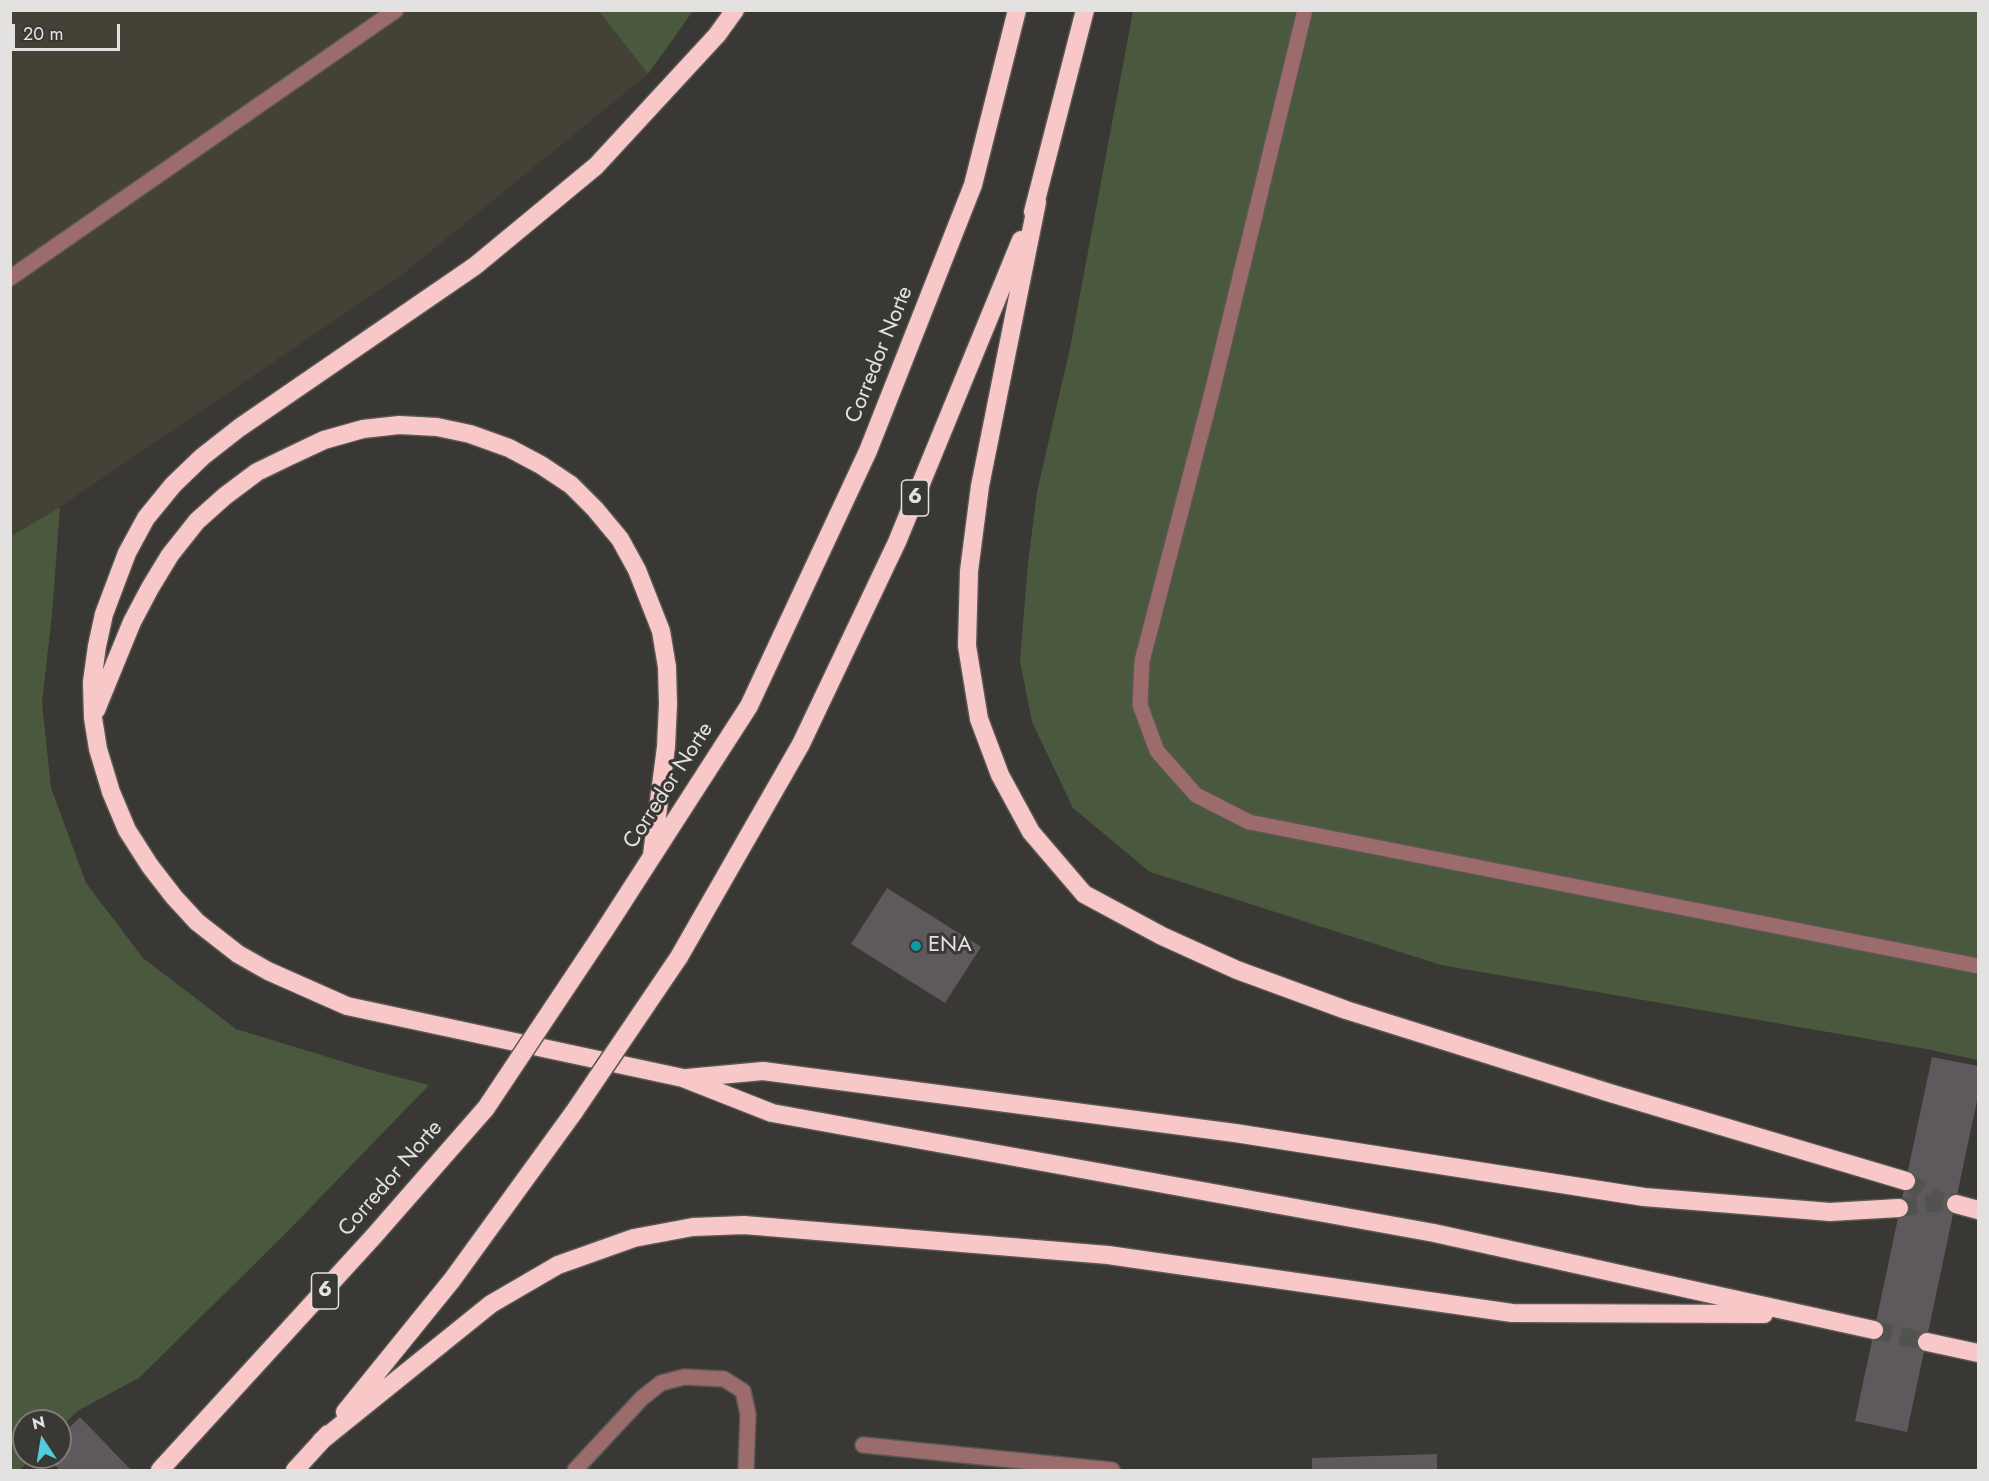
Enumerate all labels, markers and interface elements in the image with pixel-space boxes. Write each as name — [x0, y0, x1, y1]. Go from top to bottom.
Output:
scale bar — [15, 12, 123, 50]
text: 20 m — [23, 21, 63, 47]
street label: Corredor Norte — [841, 283, 919, 427]
road number: 6 — [902, 480, 928, 516]
street label: Corredor Norte — [618, 718, 720, 854]
place label: ENA — [928, 933, 972, 959]
marker: ENA — [909, 939, 923, 953]
street label: Corredor Norte — [333, 1116, 449, 1242]
road number: 6 — [312, 1273, 338, 1309]
north arrow — [12, 1409, 72, 1469]
text: N — [30, 1410, 47, 1435]

